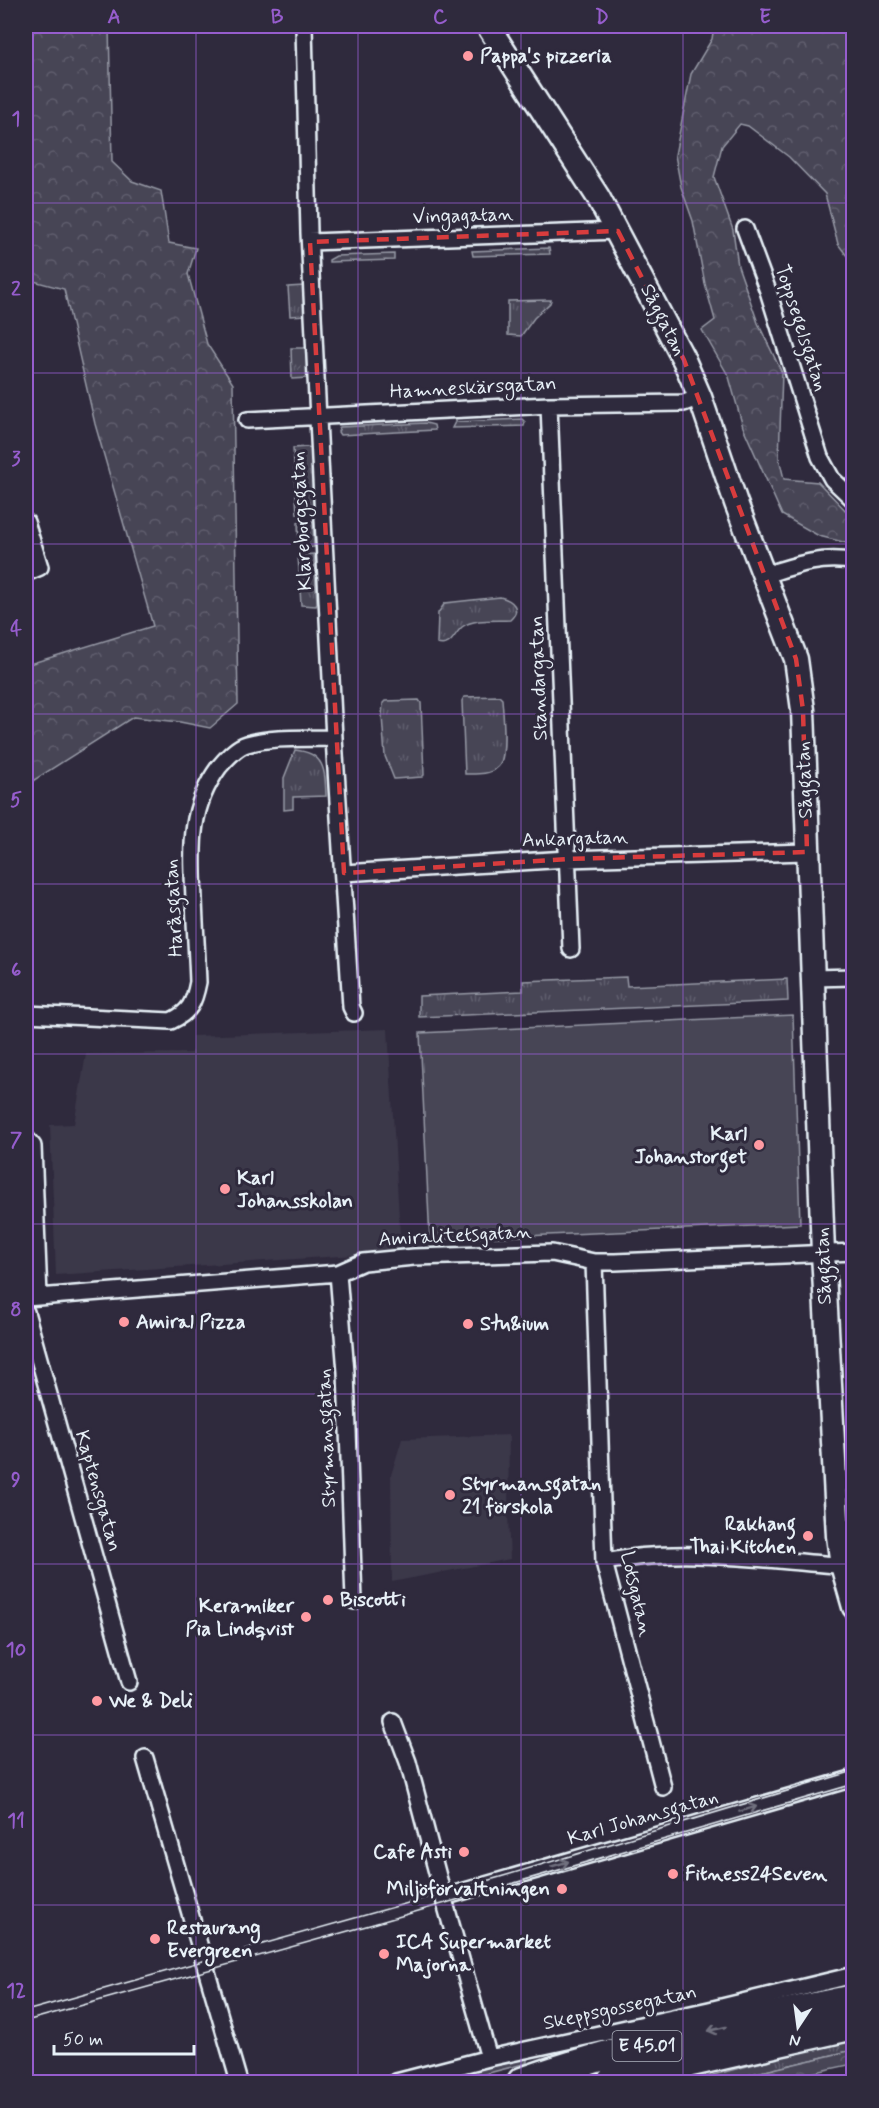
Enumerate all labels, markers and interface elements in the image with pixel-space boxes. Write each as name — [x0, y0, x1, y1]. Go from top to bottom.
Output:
text: A — [107, 4, 121, 31]
text: B — [271, 4, 284, 31]
text: C — [433, 4, 448, 31]
text: D — [595, 4, 609, 31]
text: E — [759, 4, 771, 31]
place label: Pappa's pizzeria — [480, 43, 612, 70]
marker: Pappa's pizzeria — [461, 49, 475, 63]
text: 1 — [12, 106, 20, 133]
street label: Vingagatan — [412, 201, 514, 232]
street label: Toppsegelsgatan — [766, 261, 834, 395]
text: 2 — [11, 276, 21, 303]
street label: Såggatan — [632, 279, 693, 362]
street label: Hamneskärsgatan — [389, 370, 557, 407]
text: 3 — [11, 446, 21, 473]
street label: Klareborgsgatan — [285, 450, 321, 592]
street label: Standargatan — [523, 615, 556, 741]
text: 4 — [10, 616, 22, 643]
street label: Såggatan — [790, 741, 822, 819]
text: 5 — [10, 787, 22, 814]
street label: Ankargatan — [521, 824, 629, 854]
street label: Haråsgatan — [158, 858, 192, 958]
text: 6 — [11, 957, 21, 984]
place label: Karl Johanstorget — [634, 1121, 748, 1173]
text: 7 — [10, 1127, 22, 1154]
marker: Karl Johanstorget — [752, 1138, 766, 1152]
place label: Karl Johansskolan — [237, 1165, 353, 1215]
marker: Karl Johansskolan — [218, 1182, 232, 1196]
street label: Amiralitetsgatan — [378, 1218, 533, 1253]
street label: Såggatan — [809, 1227, 841, 1305]
text: 8 — [10, 1297, 22, 1324]
place label: Amiral Pizza — [136, 1309, 246, 1336]
place label: Stu&ium — [480, 1311, 549, 1338]
marker: Amiral Pizza — [117, 1315, 131, 1329]
marker: Stu&ium — [461, 1317, 475, 1331]
street label: Styrmansgatan — [311, 1368, 345, 1508]
street label: Kaptensgatan — [67, 1427, 128, 1555]
text: 9 — [11, 1467, 21, 1494]
place label: Styrmansgatan 21 förskola — [462, 1471, 601, 1521]
marker: Styrmansgatan 21 förskola — [443, 1488, 457, 1502]
place label: Rakhang Thai Kitchen — [689, 1511, 796, 1561]
marker: Rakhang Thai Kitchen — [801, 1529, 815, 1543]
street label: Lotsgatan — [613, 1549, 659, 1640]
place label: Biscotti — [340, 1587, 406, 1614]
place label: Keramiker Pia Lindqvist — [185, 1593, 295, 1643]
marker: Biscotti — [321, 1593, 335, 1607]
marker: Keramiker Pia Lindqvist — [299, 1610, 313, 1624]
text: 10 — [6, 1637, 26, 1664]
place label: We & Deli — [108, 1688, 193, 1715]
marker: We & Deli — [90, 1694, 104, 1708]
street label: Karl Johansgatan — [565, 1784, 722, 1854]
one-way arrow — [738, 1803, 757, 1814]
text: 11 — [7, 1808, 25, 1835]
place label: Cafe Asti — [373, 1839, 452, 1866]
marker: Cafe Asti — [457, 1845, 471, 1859]
one-way arrow — [550, 1858, 569, 1869]
place label: Fitness24Seven — [685, 1861, 828, 1888]
marker: Fitness24Seven — [666, 1867, 680, 1881]
place label: Miljöförvaltningen — [387, 1876, 550, 1903]
marker: Miljöförvaltningen — [555, 1882, 569, 1896]
place label: Restaurang Evergreen — [167, 1915, 260, 1967]
place label: ICA Supermarket Majorna — [396, 1929, 551, 1979]
marker: Restaurang Evergreen — [148, 1932, 162, 1946]
marker: ICA Supermarket Majorna — [377, 1947, 391, 1961]
text: 12 — [6, 1978, 26, 2005]
street label: Skeppsgossegatan — [541, 1979, 699, 2038]
north arrow — [768, 1997, 828, 2057]
scale bar — [54, 2018, 194, 2056]
one-way arrow — [707, 2024, 727, 2035]
text: 50 m — [63, 2028, 103, 2052]
text: N — [787, 2029, 803, 2052]
road number: E 45.01 — [612, 2031, 682, 2061]

